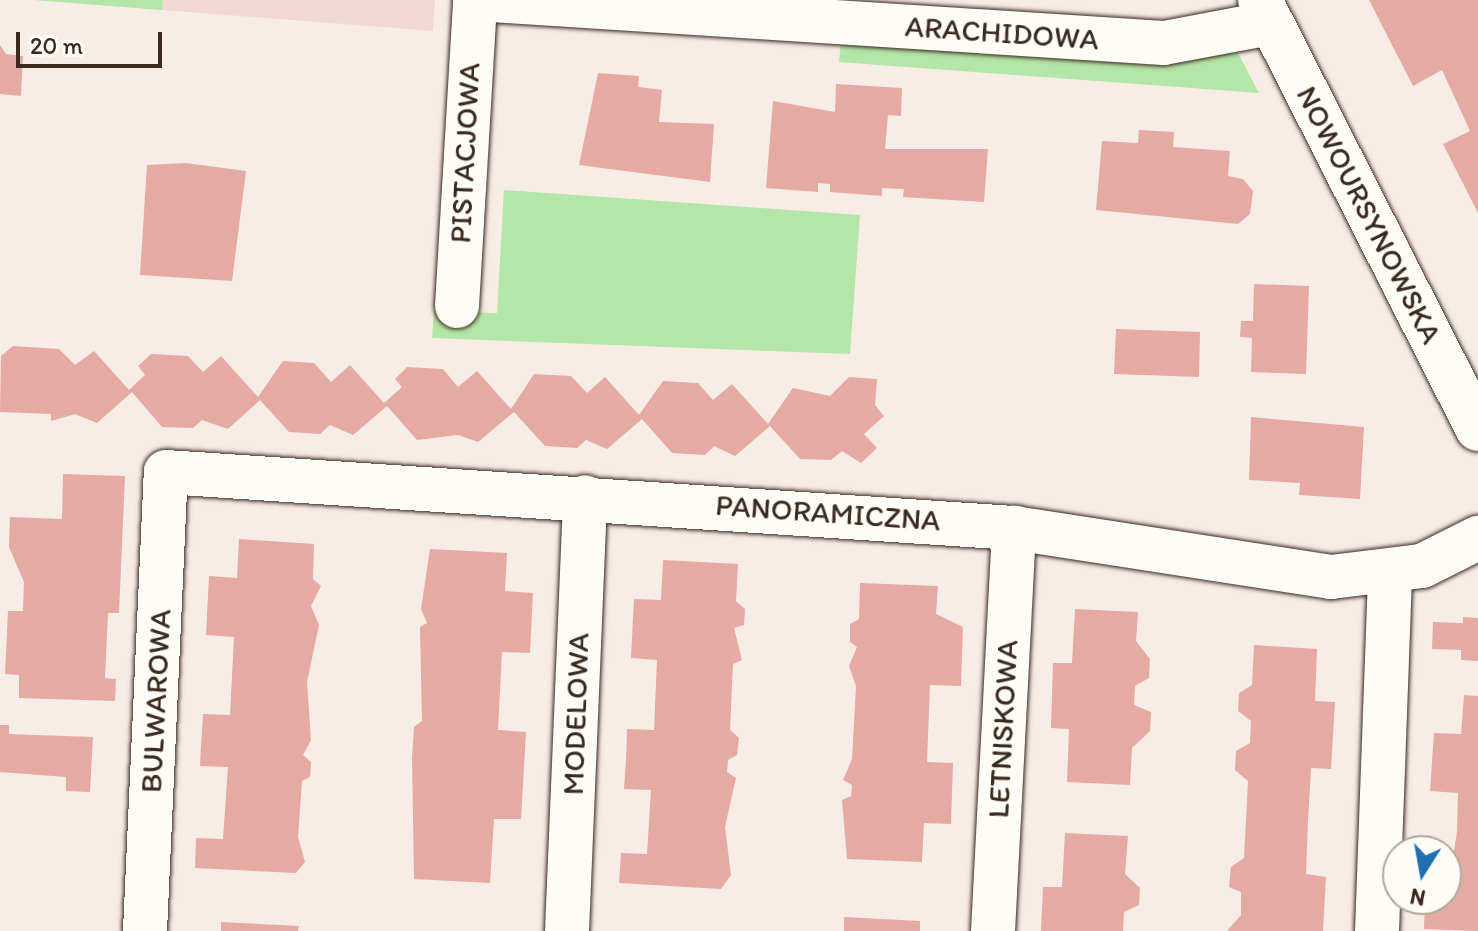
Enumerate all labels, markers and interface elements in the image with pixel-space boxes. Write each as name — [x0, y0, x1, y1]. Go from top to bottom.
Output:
street label: ARACHIDOWA — [904, 8, 1100, 58]
scale bar — [20, 16, 166, 66]
text: 20 m — [30, 31, 83, 60]
street label: PISTACJOWA — [442, 62, 488, 244]
street label: NOWOURSYNOWSKA — [1288, 80, 1450, 350]
street label: PANORAMICZNA — [714, 487, 942, 539]
street label: BULWAROWA — [133, 608, 179, 794]
street label: MODELOWA — [555, 632, 597, 796]
street label: LETNISKOWA — [980, 639, 1026, 819]
north arrow — [1382, 835, 1462, 915]
text: N — [1408, 882, 1428, 912]

